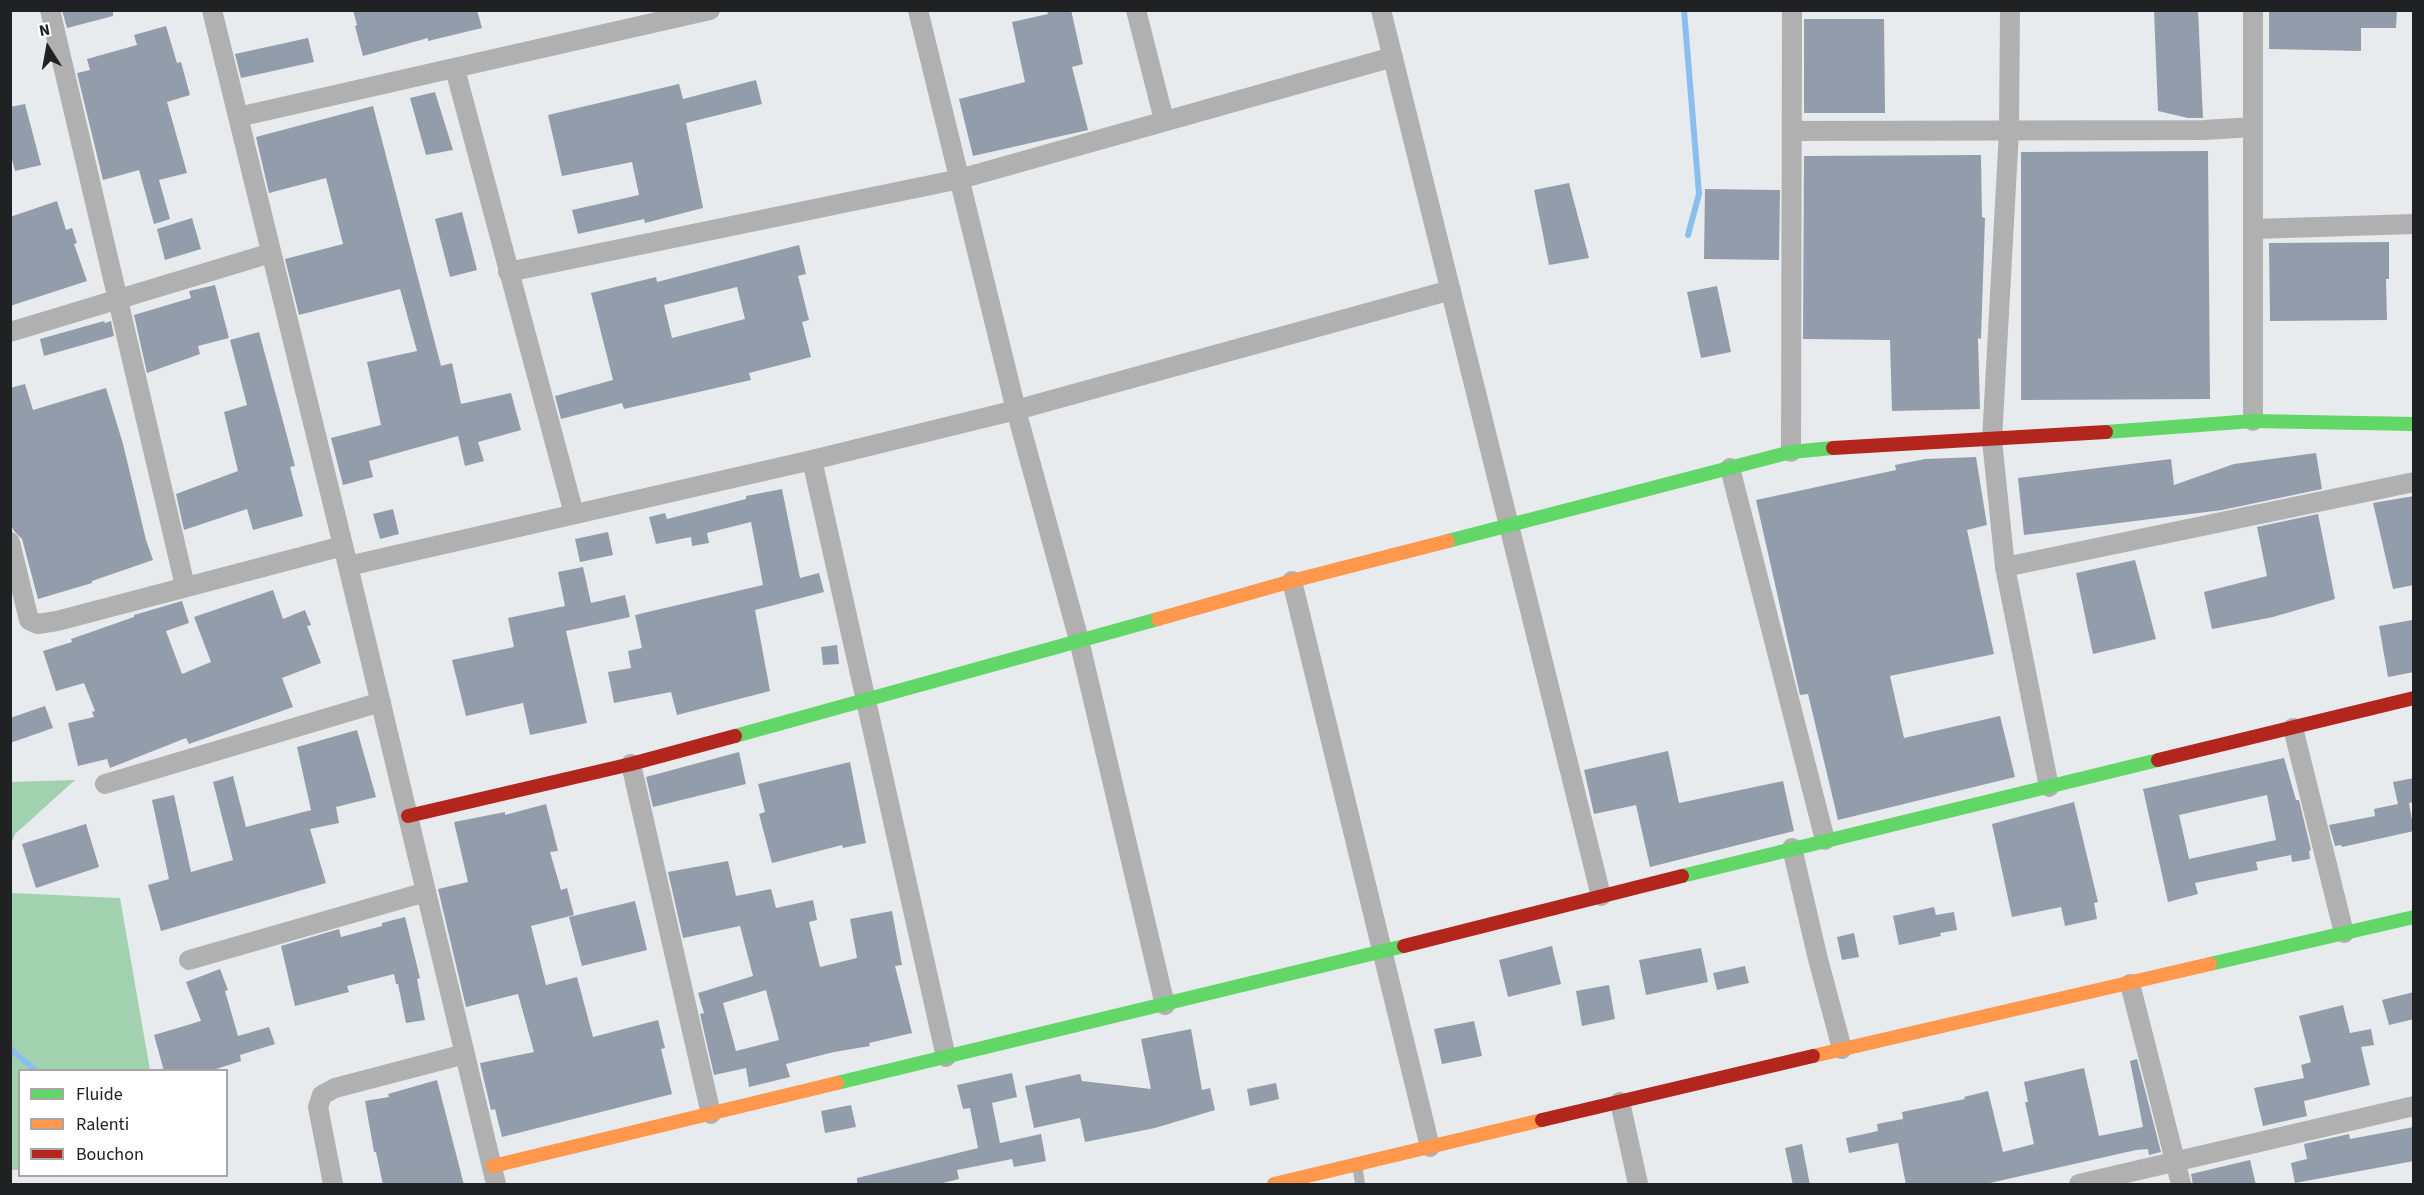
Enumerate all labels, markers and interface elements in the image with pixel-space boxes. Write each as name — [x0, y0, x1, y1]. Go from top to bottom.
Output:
north arrow — [18, 18, 78, 78]
text: N — [37, 19, 52, 42]
legend — [18, 1069, 228, 1177]
text: Fluide — [76, 1082, 123, 1107]
text: Ralenti — [76, 1112, 129, 1137]
text: Bouchon — [76, 1142, 144, 1167]

